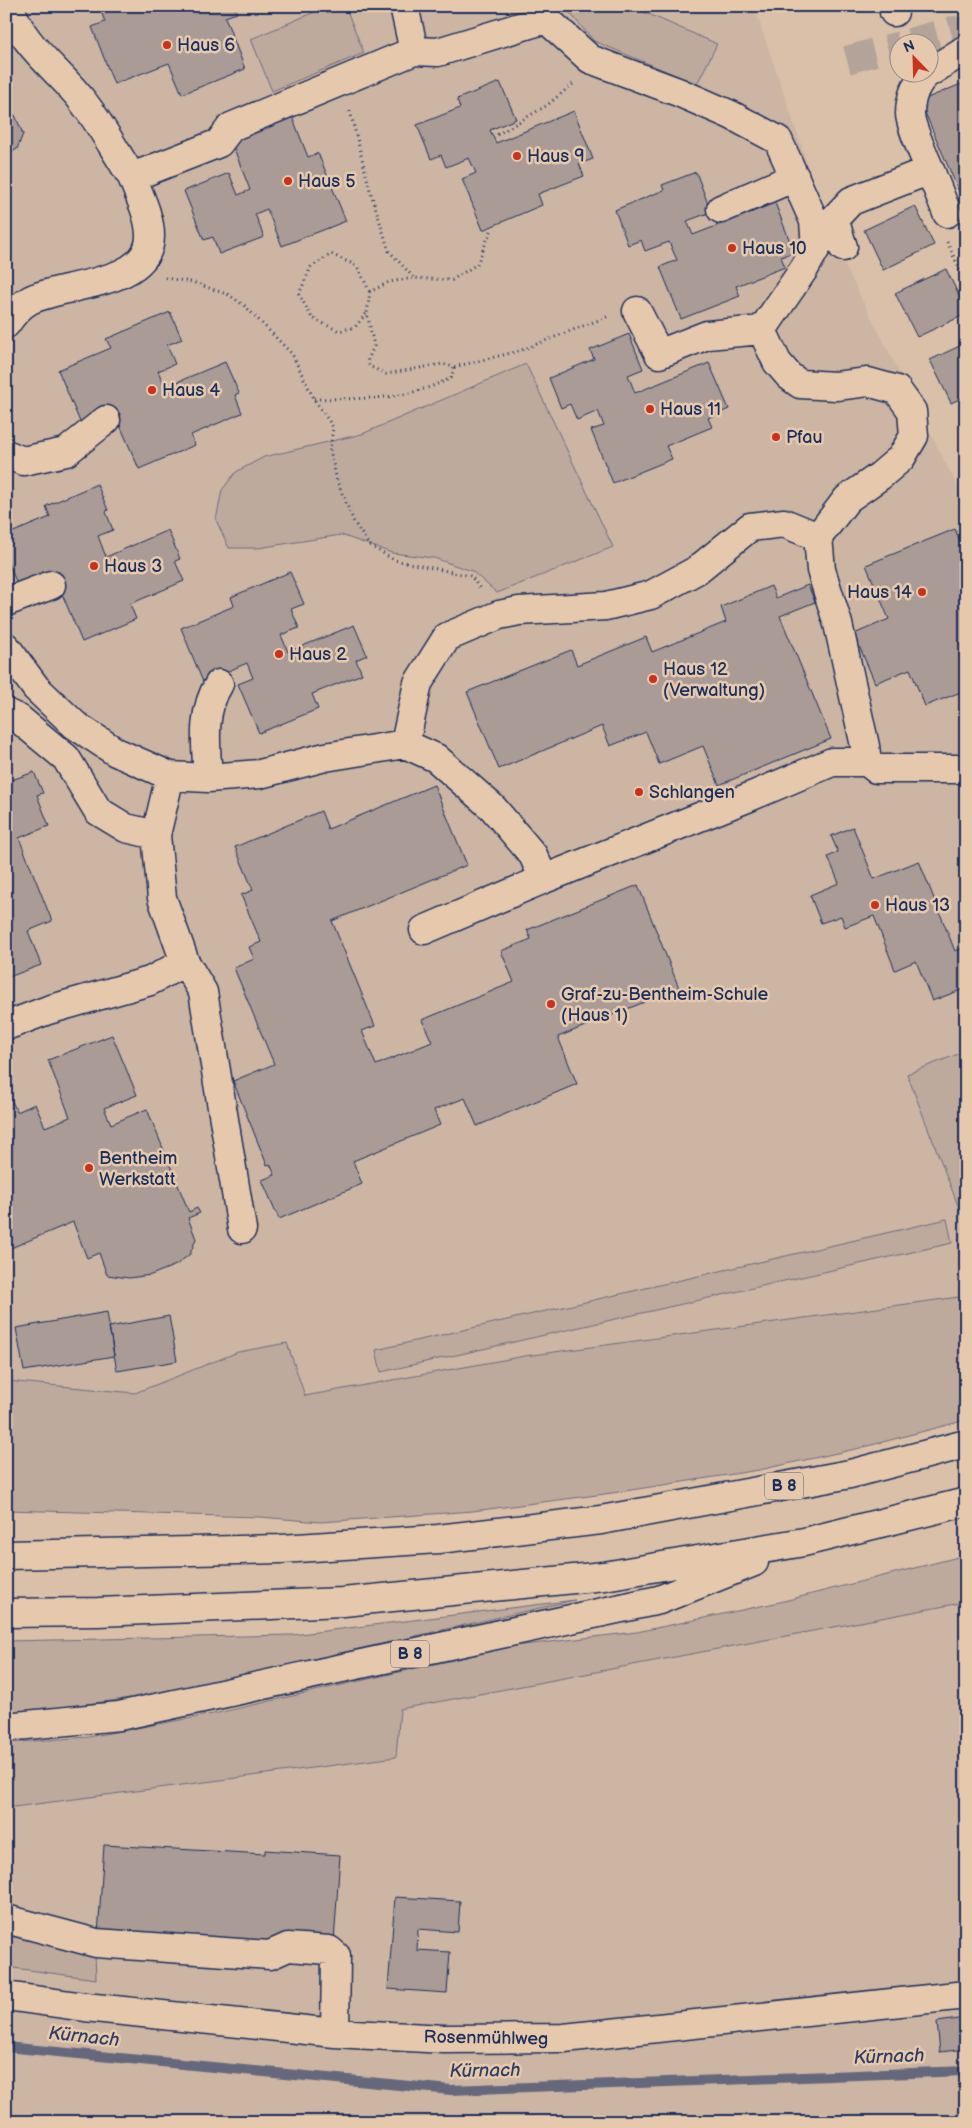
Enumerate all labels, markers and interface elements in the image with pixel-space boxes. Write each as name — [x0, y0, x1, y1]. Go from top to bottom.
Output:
north arrow — [890, 32, 940, 82]
place label: Haus 6 — [177, 35, 235, 56]
text: N — [901, 37, 917, 56]
marker: Haus 6 — [161, 39, 173, 51]
place label: Haus 9 — [527, 146, 585, 167]
marker: Haus 9 — [511, 150, 523, 162]
place label: Haus 5 — [298, 171, 355, 192]
marker: Haus 5 — [282, 175, 294, 187]
place label: Haus 10 — [742, 238, 807, 259]
marker: Haus 10 — [726, 242, 738, 254]
place label: Haus 4 — [162, 380, 220, 401]
marker: Haus 4 — [146, 384, 158, 396]
place label: Haus 11 — [660, 399, 721, 420]
marker: Haus 11 — [644, 403, 656, 415]
place label: Pfau — [786, 427, 822, 448]
marker: Pfau — [770, 431, 782, 443]
place label: Haus 3 — [104, 556, 162, 577]
marker: Haus 3 — [88, 560, 100, 572]
place label: Haus 14 — [847, 582, 912, 603]
marker: Haus 14 — [916, 586, 928, 598]
place label: Haus 2 — [289, 644, 347, 665]
marker: Haus 2 — [273, 648, 285, 660]
place label: Haus 12 (Verwaltung) — [663, 659, 765, 701]
marker: Haus 12 (Verwaltung) — [647, 673, 659, 685]
place label: Schlangen — [649, 782, 735, 803]
marker: Schlangen — [633, 786, 645, 798]
place label: Haus 13 — [885, 895, 950, 916]
marker: Haus 13 — [869, 899, 881, 911]
place label: Graf-zu-Bentheim-Schule (Haus 1) — [561, 984, 768, 1026]
marker: Graf-zu-Bentheim-Schule (Haus 1) — [545, 998, 557, 1010]
place label: Bentheim Werkstatt — [99, 1148, 177, 1190]
marker: Bentheim Werkstatt — [83, 1162, 95, 1174]
road number: B 8 — [765, 1472, 803, 1500]
road number: B 8 — [391, 1640, 429, 1668]
water label: Kürnach — [47, 2022, 121, 2052]
street label: Rosenmühlweg — [423, 2026, 549, 2050]
water label: Kürnach — [853, 2044, 925, 2070]
water label: Kürnach — [449, 2059, 521, 2083]

